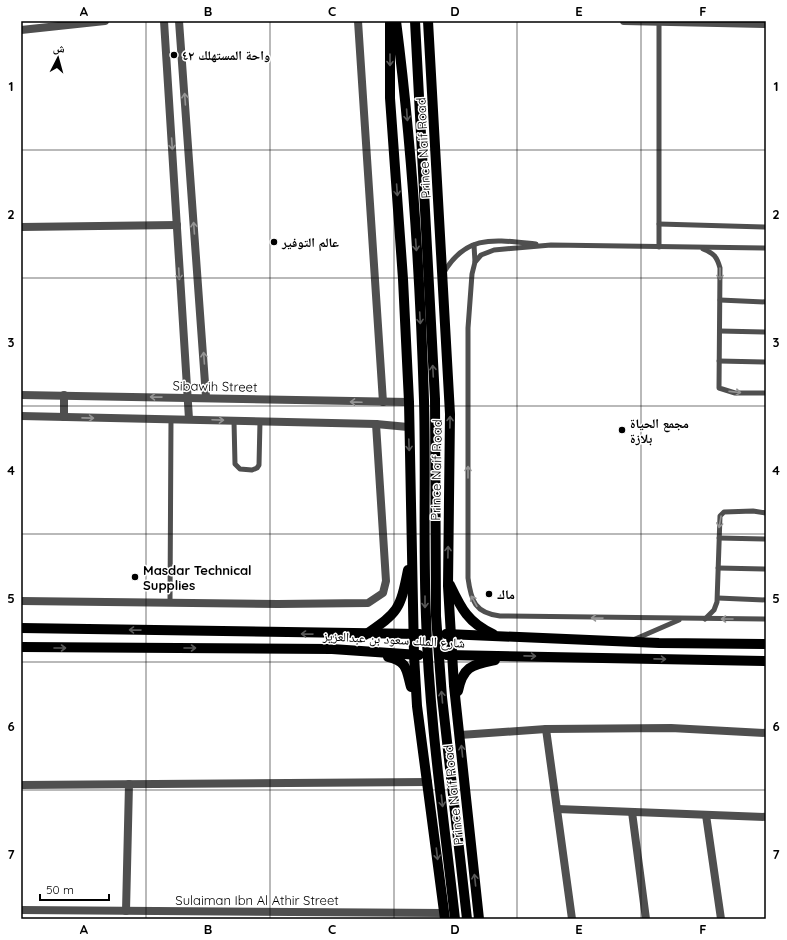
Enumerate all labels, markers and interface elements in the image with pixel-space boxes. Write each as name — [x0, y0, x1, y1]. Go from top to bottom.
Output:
text: A — [80, 3, 89, 19]
text: B — [204, 3, 212, 19]
text: C — [328, 3, 336, 19]
text: D — [450, 3, 460, 19]
text: E — [575, 3, 583, 19]
text: F — [699, 3, 707, 19]
north arrow — [38, 38, 78, 78]
text: ش — [52, 40, 66, 57]
place label: واحة المستهلك ٤٢ — [182, 47, 270, 63]
marker: واحة المستهلك ٤٢ — [169, 50, 179, 60]
one-way arrow — [386, 53, 394, 66]
text: 1 — [8, 78, 14, 94]
text: 1 — [773, 78, 779, 94]
one-way arrow — [181, 93, 188, 106]
street label: Prince Naif Road — [412, 97, 434, 199]
one-way arrow — [404, 108, 411, 121]
one-way arrow — [168, 137, 175, 150]
one-way arrow — [393, 183, 400, 196]
text: 2 — [7, 206, 15, 222]
text: 2 — [772, 206, 780, 222]
one-way arrow — [191, 222, 198, 235]
place label: عالم التوفير — [281, 234, 339, 252]
marker: عالم التوفير — [269, 237, 279, 247]
one-way arrow — [412, 238, 419, 251]
one-way arrow — [176, 267, 183, 280]
one-way arrow — [716, 267, 724, 280]
one-way arrow — [416, 311, 423, 324]
text: 3 — [8, 334, 15, 350]
text: 3 — [773, 334, 780, 350]
one-way arrow — [200, 352, 207, 365]
one-way arrow — [430, 365, 437, 378]
street label: Sibawih Street — [172, 377, 258, 395]
one-way arrow — [728, 388, 741, 396]
one-way arrow — [150, 393, 163, 400]
one-way arrow — [350, 398, 363, 405]
one-way arrow — [81, 414, 94, 422]
place label: مجمع الحياة بلازة — [630, 415, 689, 446]
one-way arrow — [211, 416, 224, 424]
one-way arrow — [446, 416, 454, 429]
street label: Prince Naif Road — [427, 419, 445, 521]
marker: مجمع الحياة بلازة — [617, 425, 627, 435]
one-way arrow — [405, 438, 412, 451]
text: 4 — [7, 462, 15, 478]
text: 4 — [772, 462, 780, 478]
one-way arrow — [464, 466, 472, 479]
one-way arrow — [716, 515, 724, 528]
one-way arrow — [444, 546, 452, 559]
place label: Masdar Technical Supplies — [143, 562, 252, 593]
marker: Masdar Technical Supplies — [130, 572, 140, 582]
place label: ماك — [497, 586, 515, 602]
marker: ماك — [484, 589, 494, 599]
text: 5 — [7, 590, 15, 606]
text: 5 — [772, 590, 780, 606]
one-way arrow — [421, 595, 429, 608]
one-way arrow — [469, 595, 477, 607]
one-way arrow — [591, 614, 604, 622]
one-way arrow — [721, 615, 734, 623]
one-way arrow — [129, 626, 142, 634]
street label: شارع الملك سعود بن عبدالعزيز — [321, 627, 465, 653]
one-way arrow — [301, 630, 314, 638]
one-way arrow — [53, 644, 66, 652]
one-way arrow — [183, 644, 196, 652]
one-way arrow — [523, 652, 536, 660]
one-way arrow — [653, 655, 666, 662]
one-way arrow — [438, 691, 446, 704]
text: 6 — [7, 718, 15, 734]
text: 6 — [772, 718, 780, 734]
street label: Prince Naif Road — [440, 744, 466, 846]
one-way arrow — [458, 745, 466, 758]
one-way arrow — [438, 794, 445, 807]
text: 7 — [7, 846, 15, 862]
text: 7 — [772, 846, 780, 862]
one-way arrow — [433, 847, 441, 860]
one-way arrow — [471, 874, 479, 887]
scale bar — [40, 876, 109, 902]
text: 50 m — [46, 882, 74, 897]
street label: Sulaiman Ibn Al Athir Street — [175, 892, 339, 908]
text: A — [80, 921, 89, 937]
text: B — [204, 921, 212, 937]
text: C — [328, 921, 336, 937]
text: D — [450, 921, 460, 937]
text: E — [575, 921, 583, 937]
text: F — [699, 921, 707, 937]

